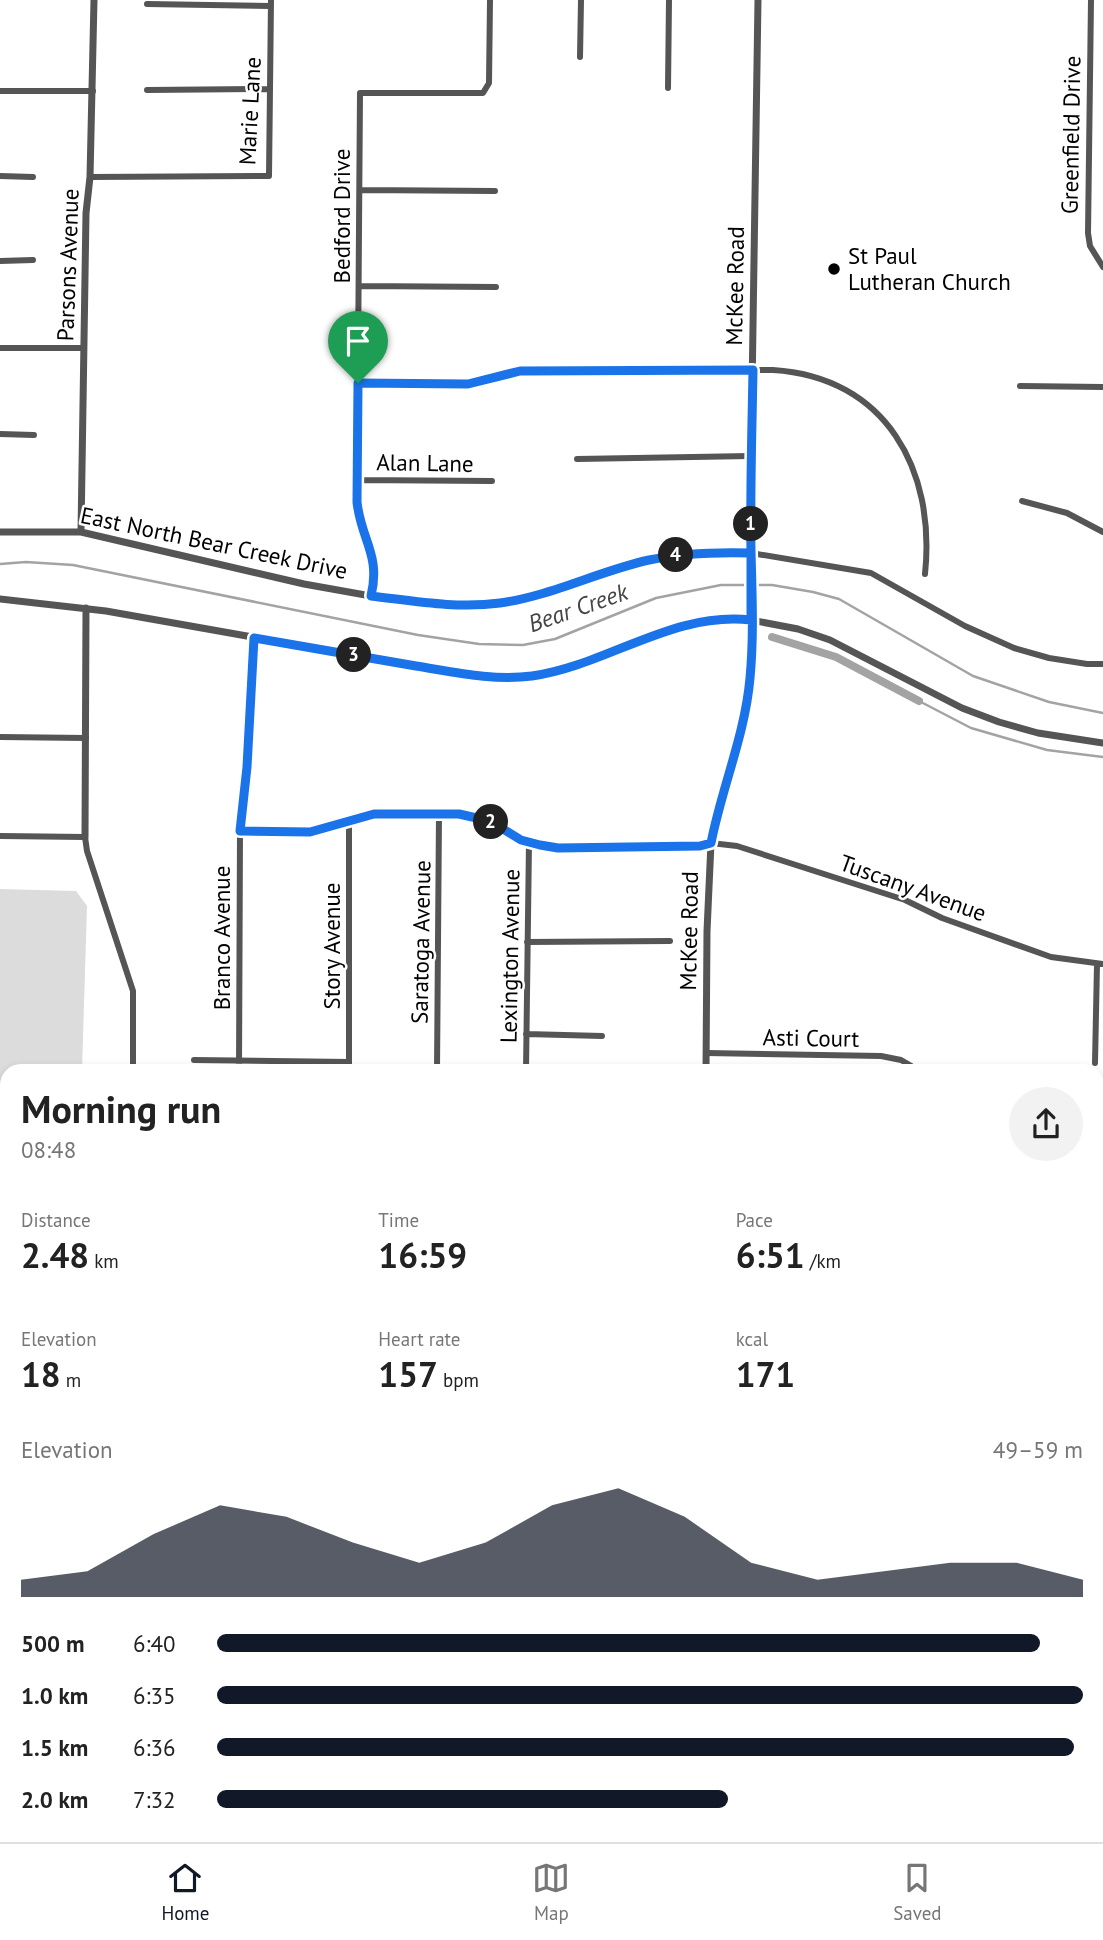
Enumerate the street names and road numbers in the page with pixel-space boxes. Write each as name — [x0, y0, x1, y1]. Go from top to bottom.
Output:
street label: Marie Lane — [232, 56, 267, 166]
street label: Greenfield Drive — [1055, 56, 1086, 214]
street label: Bedford Drive — [327, 149, 356, 283]
street label: Parsons Avenue — [50, 188, 85, 342]
street label: McKee Road — [719, 226, 750, 346]
street label: Alan Lane — [376, 447, 474, 478]
street label: East North Bear Creek Drive — [78, 500, 350, 585]
street label: Tuscany Avenue — [836, 848, 990, 927]
street label: Saratoga Avenue — [405, 860, 436, 1024]
street label: Branco Avenue — [207, 866, 236, 1010]
street label: Lexington Avenue — [493, 869, 526, 1043]
street label: McKee Road — [673, 871, 704, 991]
street label: Story Avenue — [317, 882, 346, 1010]
street label: Asti Court — [762, 1022, 860, 1053]

